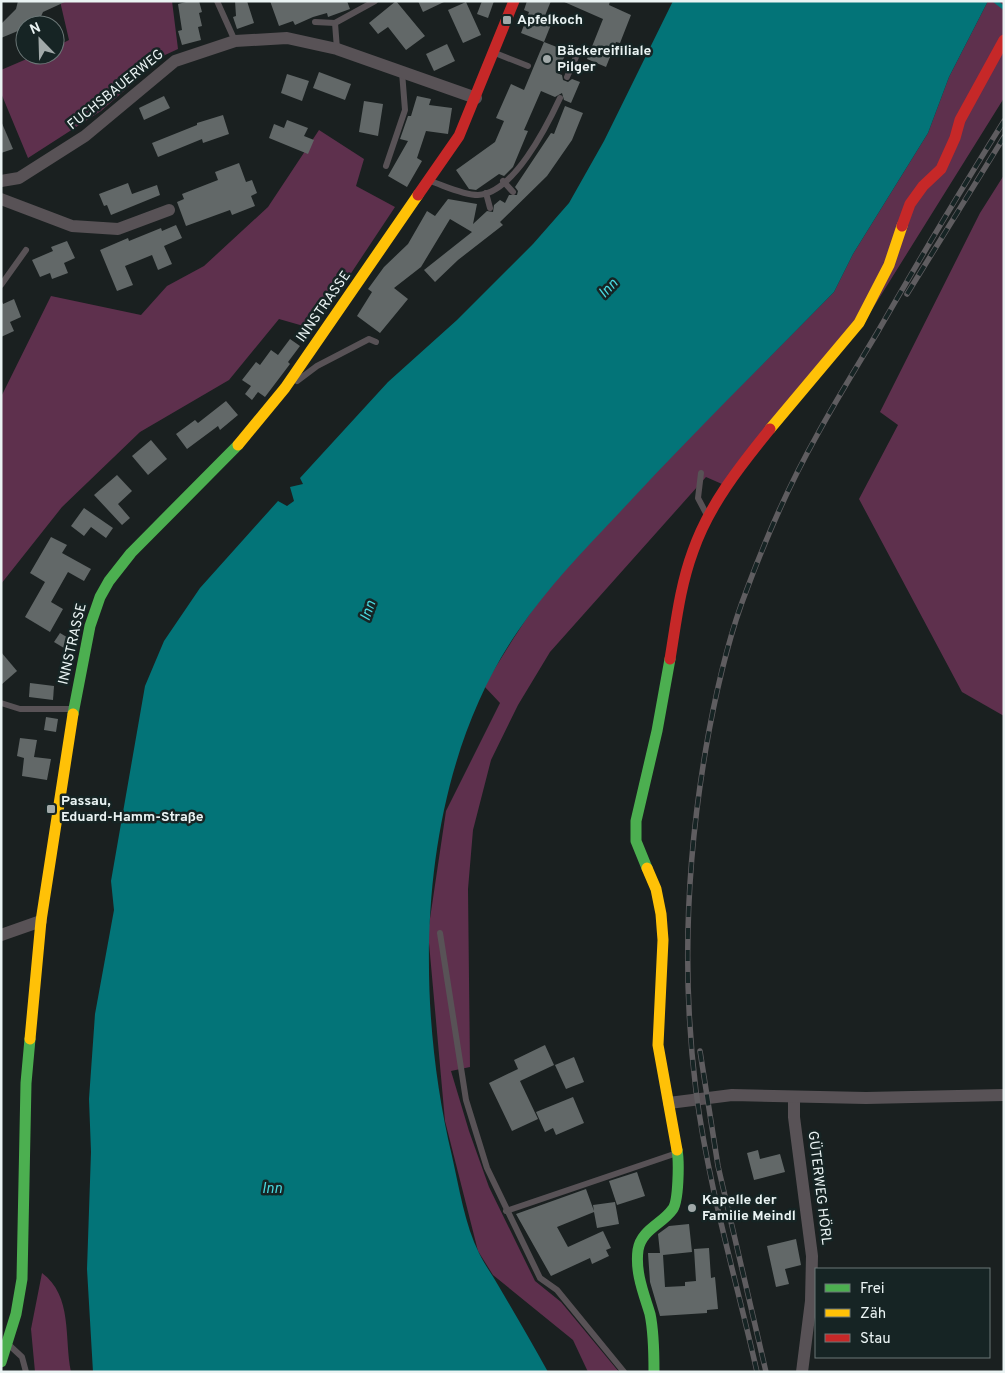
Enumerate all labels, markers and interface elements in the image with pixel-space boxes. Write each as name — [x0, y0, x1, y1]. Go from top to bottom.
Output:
place label: Apfelkoch — [517, 12, 583, 29]
marker: Apfelkoch — [501, 14, 513, 26]
north arrow — [15, 15, 65, 65]
text: N — [28, 20, 43, 39]
place label: Bäckereifiliale Pilger — [557, 43, 652, 76]
street label: FUCHSBAUERWEG — [65, 46, 167, 134]
marker: Bäckereifiliale Pilger — [541, 53, 553, 65]
street label: INNSTRASSE — [293, 268, 355, 346]
water label: Inn — [595, 275, 623, 303]
water label: Inn — [357, 598, 381, 624]
street label: INNSTRASSE — [55, 602, 91, 686]
place label: Passau, Eduard-Hamm-Straße — [61, 793, 204, 826]
marker: Passau, Eduard-Hamm-Straße — [45, 803, 57, 815]
street label: GÜTERWEG HÖRL — [804, 1130, 835, 1246]
water label: Inn — [262, 1180, 282, 1199]
place label: Kapelle der Familie Meindl — [702, 1192, 796, 1225]
marker: Kapelle der Familie Meindl — [686, 1202, 698, 1214]
legend — [815, 1268, 990, 1358]
text: Frei — [860, 1280, 885, 1299]
text: Zäh — [860, 1305, 886, 1324]
text: Stau — [860, 1330, 891, 1349]

